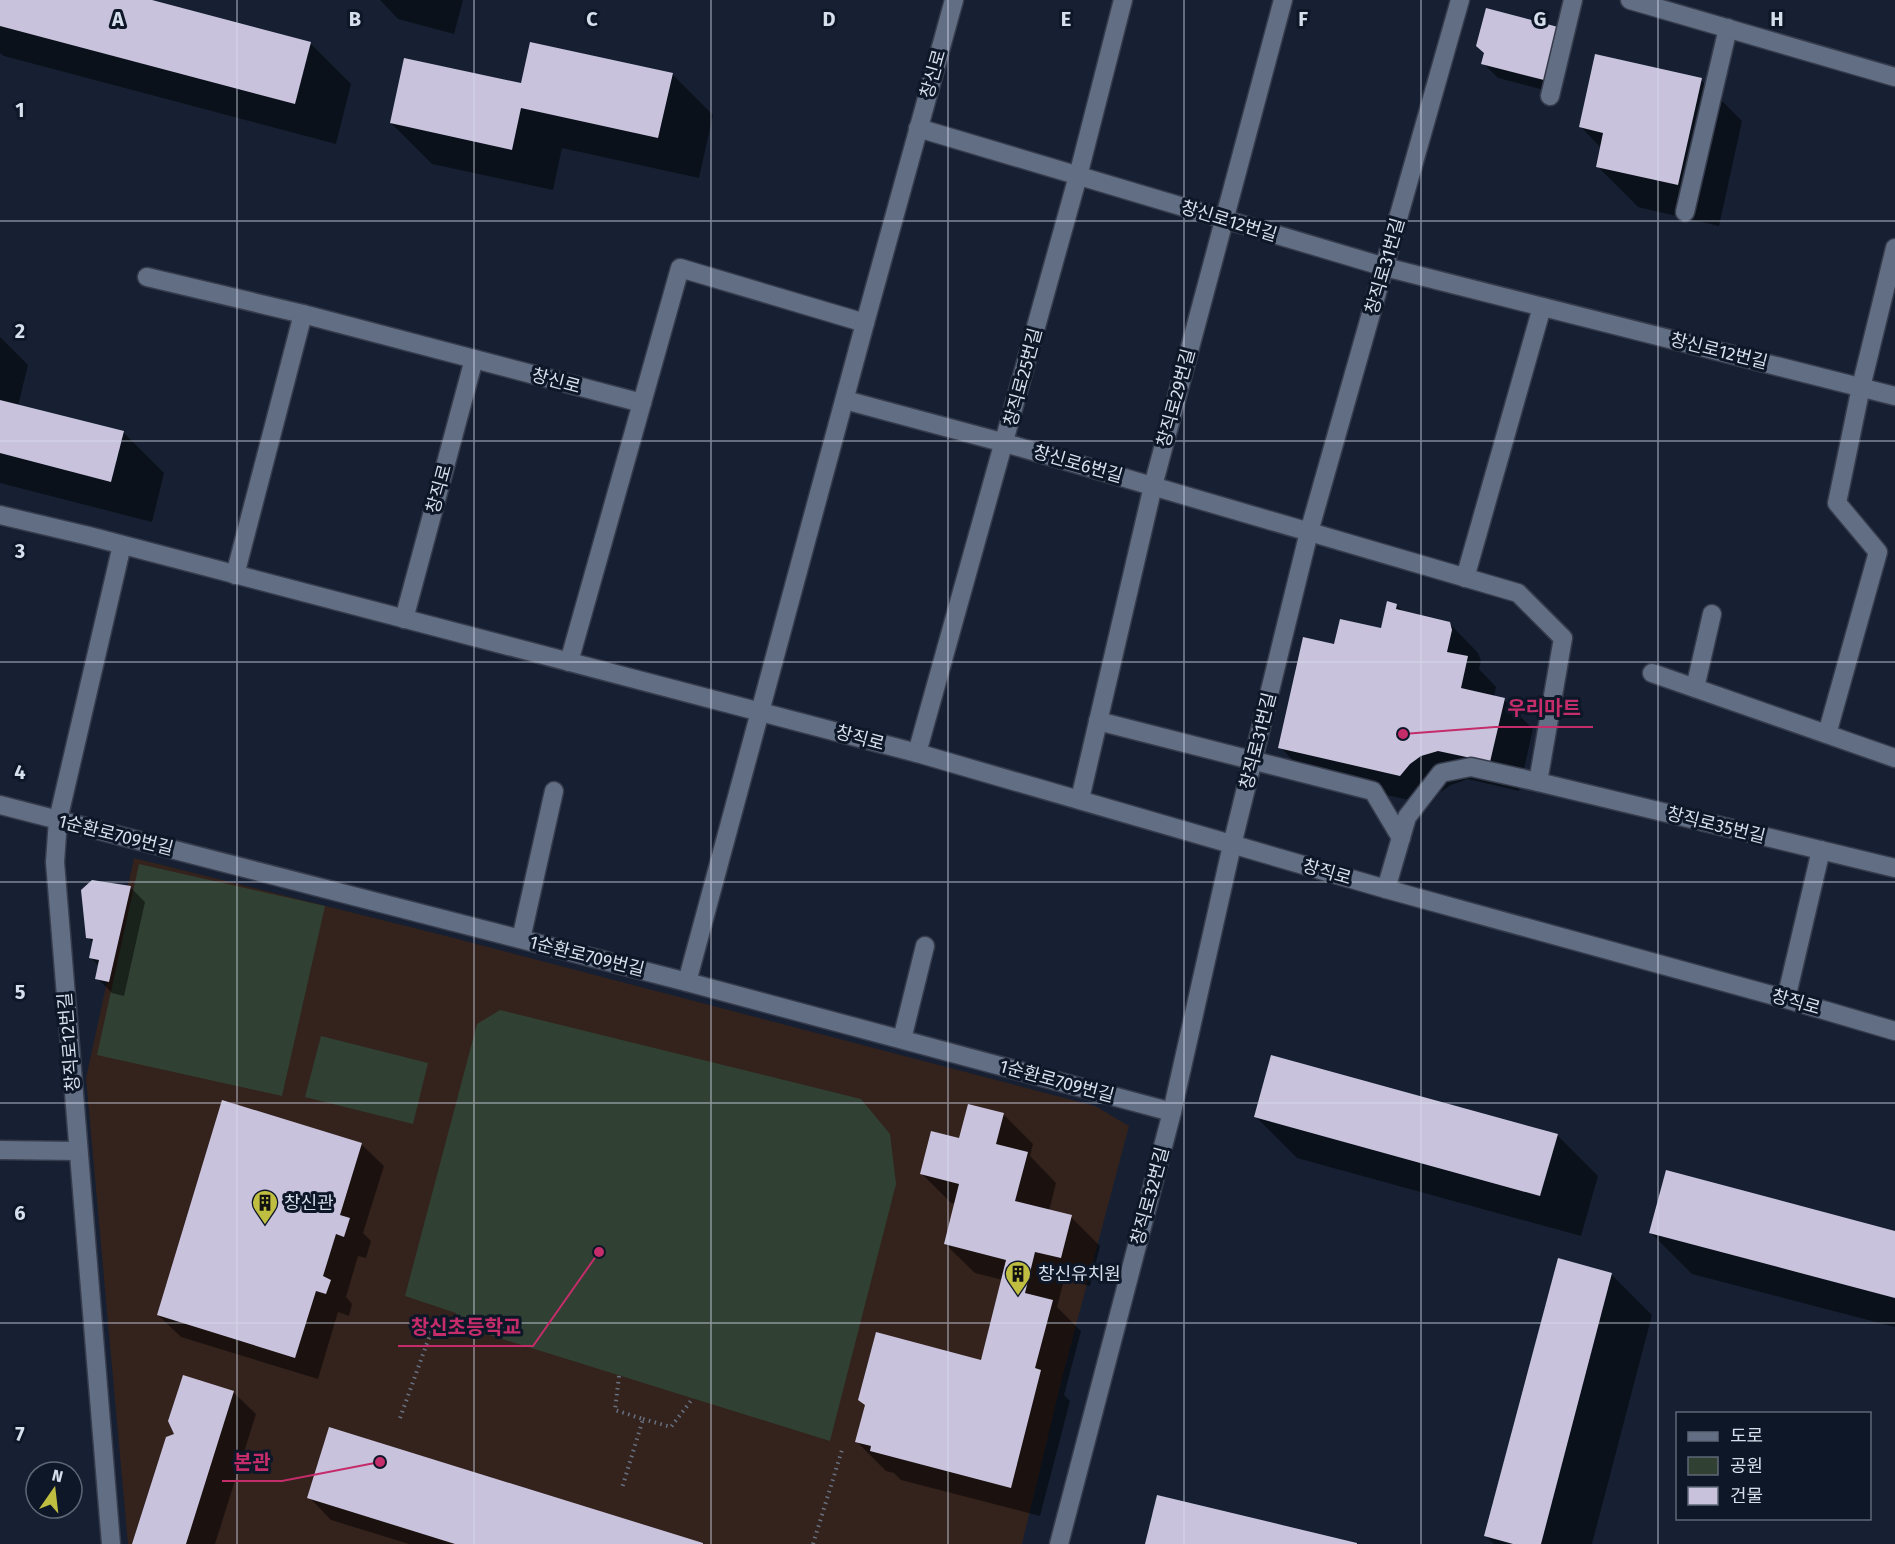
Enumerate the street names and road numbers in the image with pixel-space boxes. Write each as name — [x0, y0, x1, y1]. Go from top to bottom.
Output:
street label: 창신로 — [916, 47, 950, 101]
street label: 창신로12번길 — [1178, 196, 1280, 246]
street label: 창직로31번길 — [1361, 215, 1409, 317]
street label: 창직로25번길 — [999, 326, 1047, 428]
street label: 창신로12번길 — [1668, 328, 1770, 374]
street label: 창직로29번길 — [1152, 346, 1200, 450]
street label: 창신로 — [529, 364, 583, 398]
street label: 창신로6번길 — [1031, 441, 1125, 487]
street label: 창직로 — [422, 462, 456, 516]
street label: 창직로31번길 — [1235, 690, 1281, 792]
street label: 창직로 — [833, 721, 887, 755]
street label: 창직로35번길 — [1664, 802, 1768, 848]
street label: 1순환로709번길 — [56, 810, 176, 860]
street label: 창직로 — [1300, 855, 1354, 889]
street label: 1순환로709번길 — [527, 931, 647, 981]
street label: 창직로 — [1769, 985, 1823, 1019]
street label: 창직로12번길 — [54, 991, 84, 1093]
street label: 1순환로709번길 — [997, 1055, 1117, 1107]
street label: 창직로32번길 — [1126, 1145, 1174, 1247]

